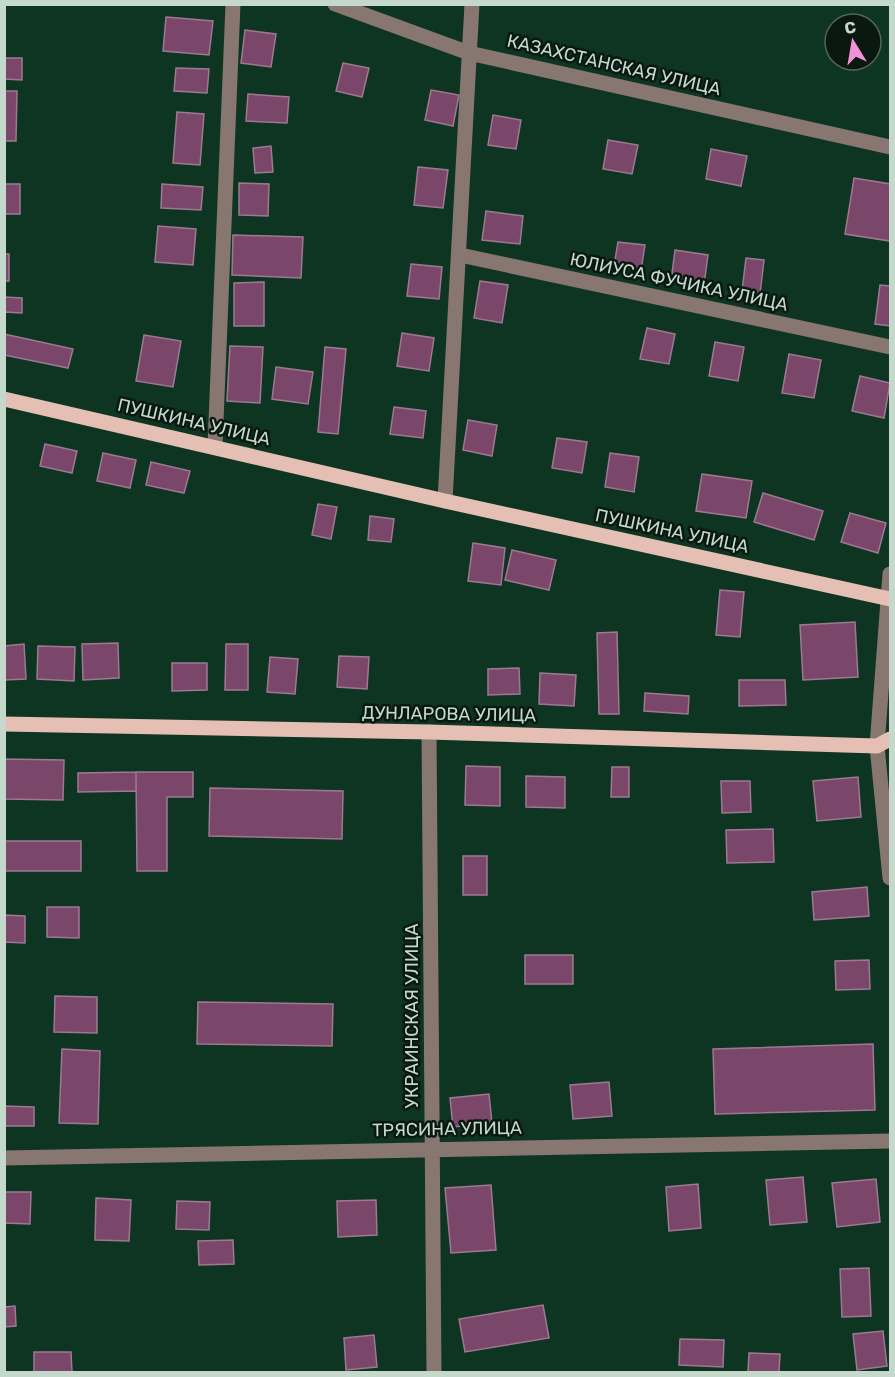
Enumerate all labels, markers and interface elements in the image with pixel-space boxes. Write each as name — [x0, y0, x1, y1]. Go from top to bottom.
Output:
north arrow — [823, 12, 883, 72]
text: С — [843, 17, 858, 38]
street label: КАЗАХСТАНСКАЯ УЛИЦА — [505, 30, 723, 100]
street label: ЮЛИУСА ФУЧИКА УЛИЦА — [568, 248, 790, 316]
street label: ПУШКИНА УЛИЦА — [115, 394, 273, 450]
street label: ПУШКИНА УЛИЦА — [593, 504, 751, 558]
street label: ДУНЛАРОВА УЛИЦА — [362, 701, 536, 727]
street label: УКРАИНСКАЯ УЛИЦА — [401, 923, 423, 1109]
street label: ТРЯСИНА УЛИЦА — [372, 1117, 522, 1141]

